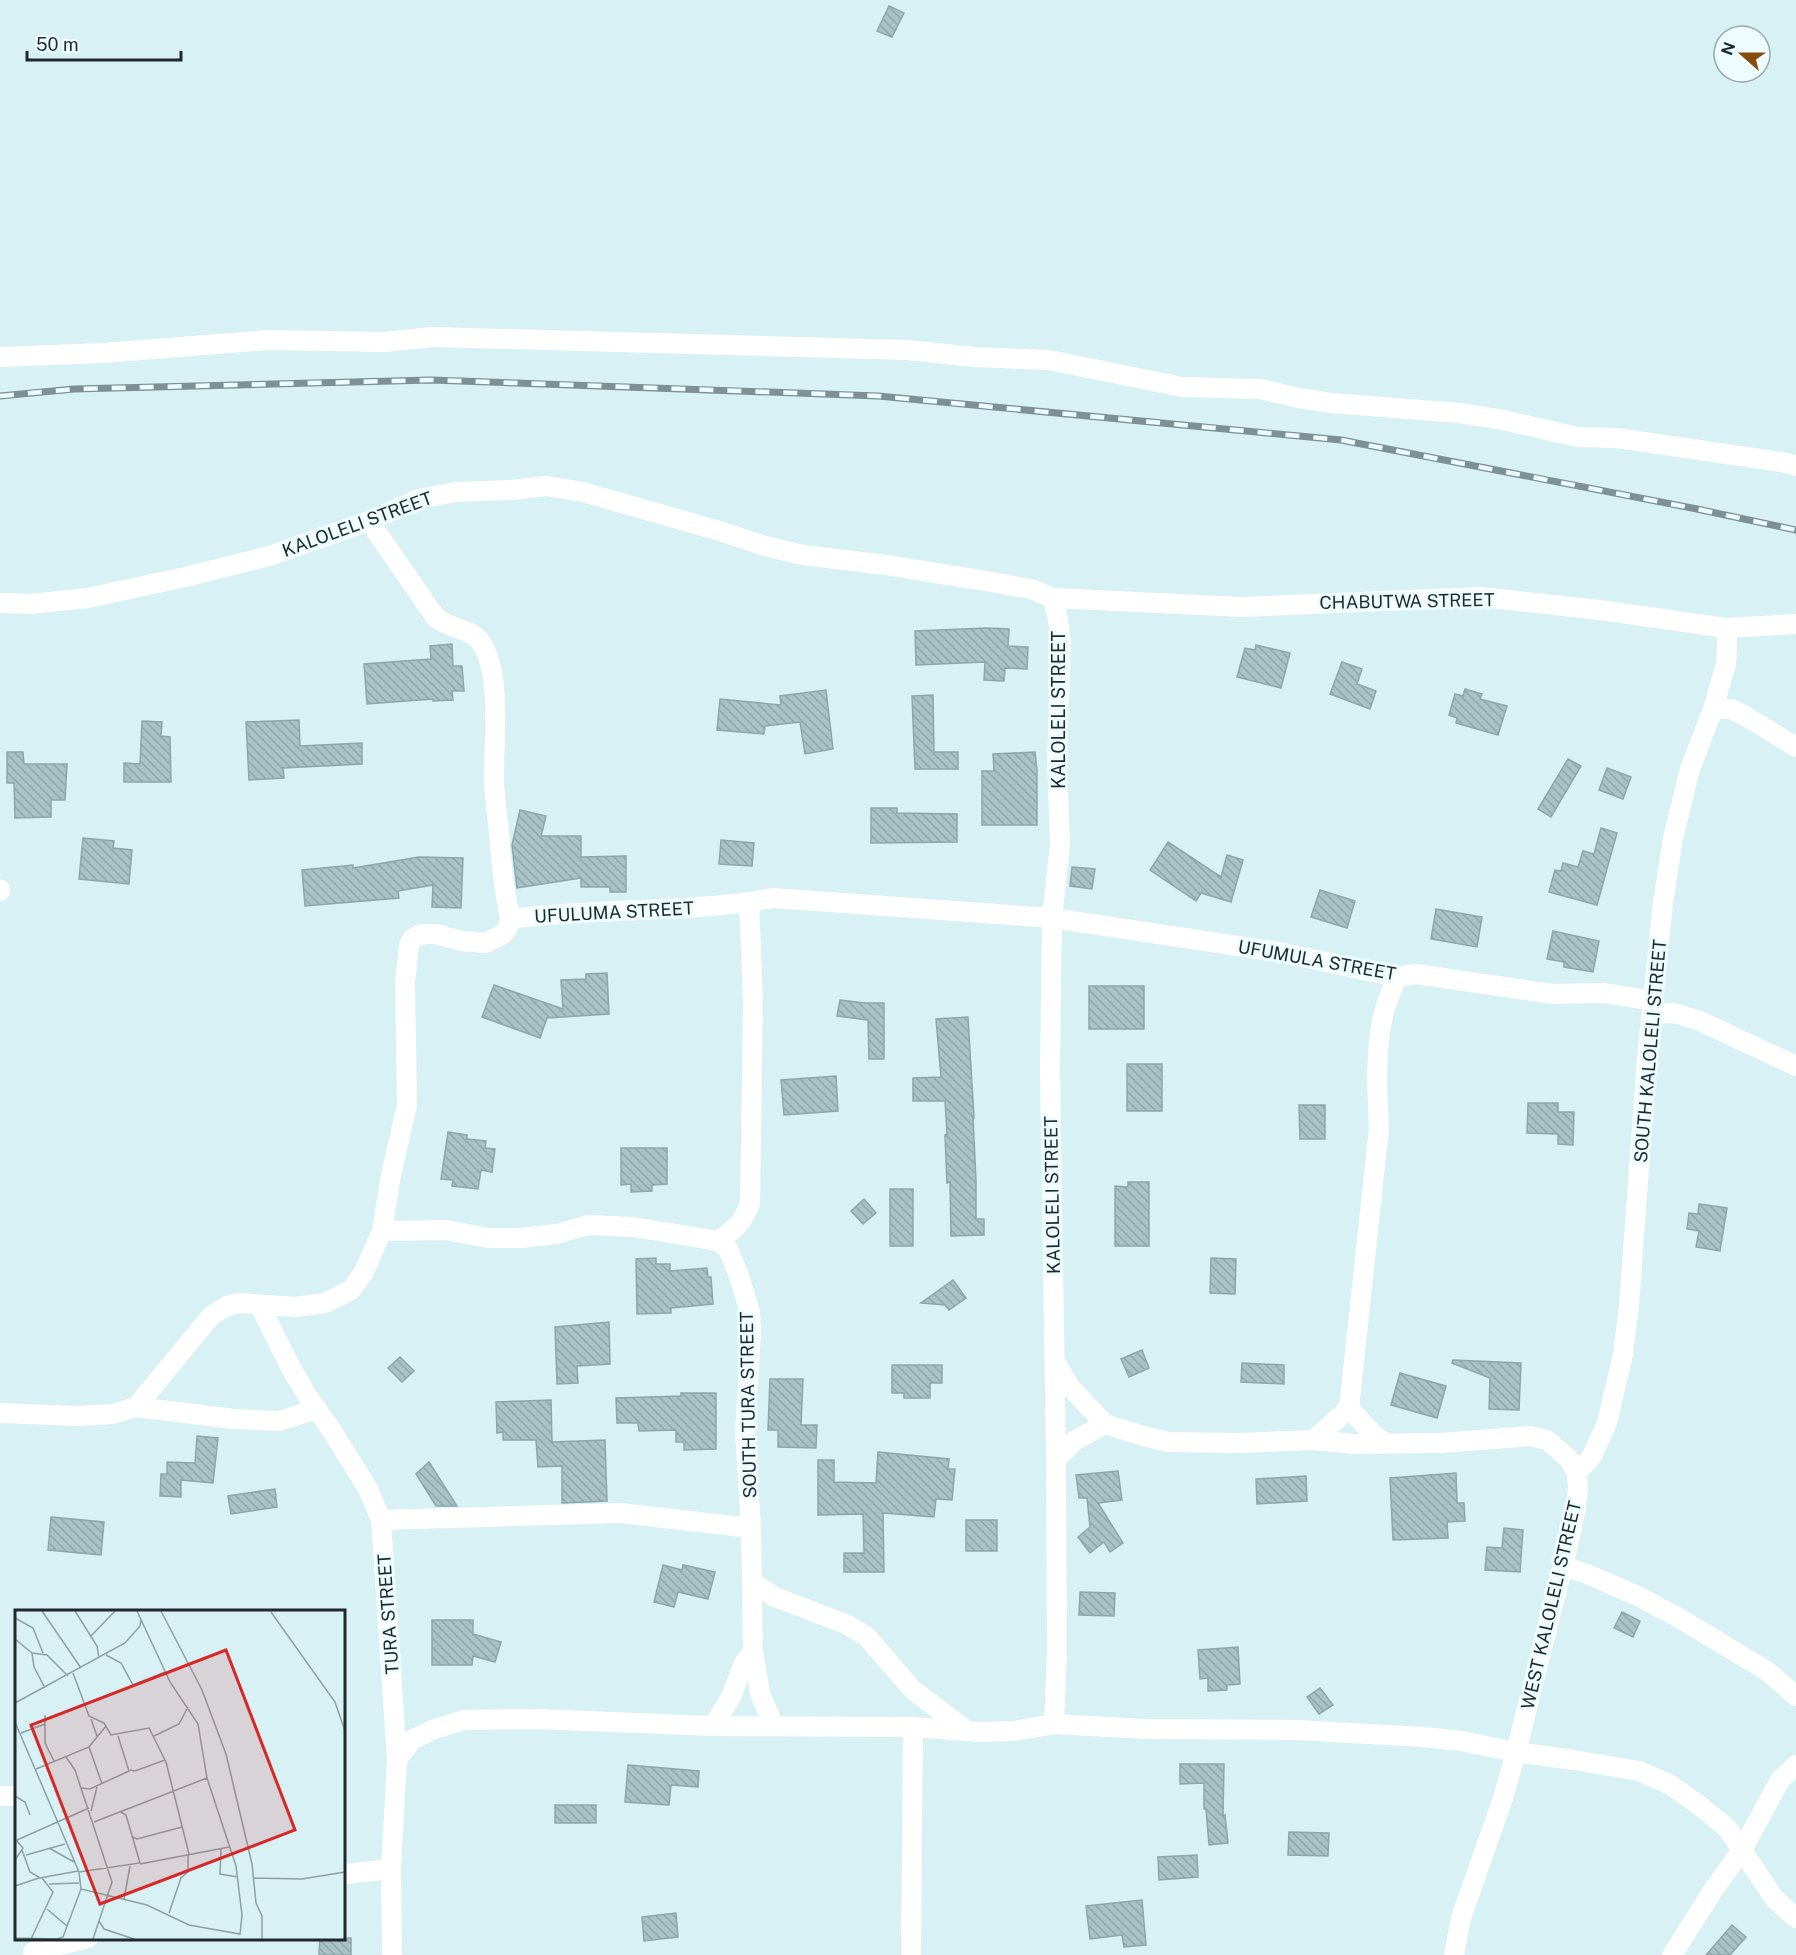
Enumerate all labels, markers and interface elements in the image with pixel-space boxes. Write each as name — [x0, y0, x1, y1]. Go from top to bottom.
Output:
scale bar — [27, 24, 182, 62]
north arrow — [1712, 24, 1772, 84]
text: 50 m — [36, 34, 79, 55]
text: N — [1717, 40, 1740, 58]
street label: KALOLELI STREET — [279, 487, 435, 561]
street label: CHABUTWA STREET — [1319, 589, 1495, 613]
street label: KALOLELI STREET — [1048, 631, 1069, 789]
street label: UFULUMA STREET — [534, 897, 695, 927]
street label: UFUMULA STREET — [1236, 936, 1398, 984]
street label: SOUTH KALOLELI STREET — [1630, 938, 1670, 1164]
street label: KALOLELI STREET — [1040, 1115, 1064, 1274]
street label: SOUTH TURA STREET — [736, 1311, 760, 1499]
street label: WEST KALOLELI STREET — [1517, 1498, 1585, 1711]
street label: TURA STREET — [373, 1553, 403, 1675]
inset map — [15, 1610, 345, 1940]

